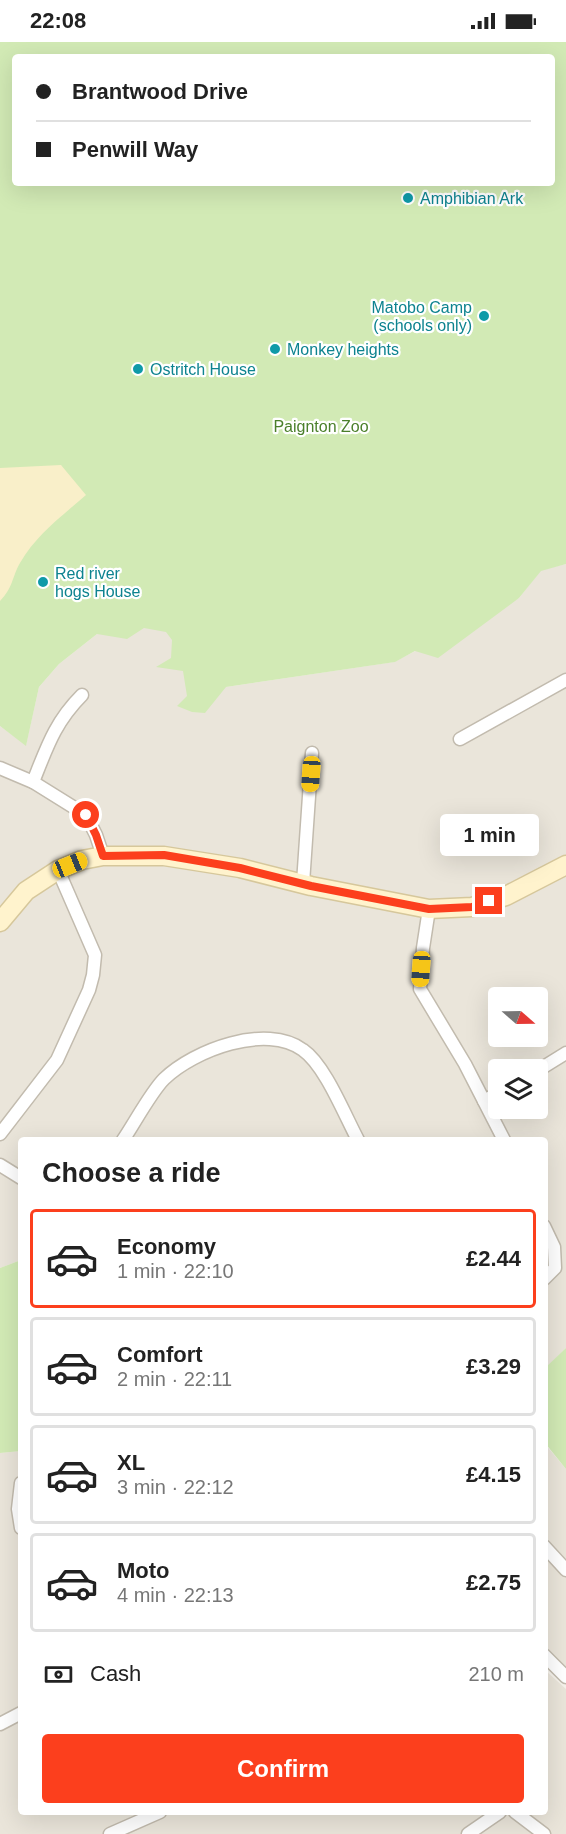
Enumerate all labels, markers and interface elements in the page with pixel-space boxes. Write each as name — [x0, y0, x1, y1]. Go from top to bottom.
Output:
text: 22:08 — [30, 8, 86, 33]
text: Brantwood Drive — [72, 79, 248, 104]
text: Penwill Way — [72, 137, 198, 162]
place label: Amphibian Ark — [420, 190, 524, 207]
marker: Amphibian Ark — [401, 191, 415, 205]
place label: Matobo Camp (schools only) — [372, 299, 472, 334]
marker: Matobo Camp (schools only) — [477, 309, 491, 323]
place label: Monkey heights — [287, 341, 399, 358]
marker: Monkey heights — [268, 342, 282, 356]
place label: Ostritch House — [150, 361, 256, 378]
marker: Ostritch House — [131, 362, 145, 376]
park label: Paignton Zoo — [273, 418, 369, 435]
place label: Red river hogs House — [55, 565, 140, 600]
marker: Red river hogs House — [36, 575, 50, 589]
car — [301, 755, 321, 793]
route start — [72, 801, 99, 828]
callout: 1 min — [440, 814, 538, 856]
text: 1 min — [463, 824, 516, 846]
car — [50, 850, 90, 880]
route end — [475, 887, 502, 914]
car — [411, 950, 431, 988]
north arrow — [488, 987, 548, 1047]
map controls — [488, 987, 548, 1119]
button: layers — [488, 1059, 548, 1119]
text: Choose a ride — [42, 1158, 221, 1188]
icon: car — [45, 1232, 99, 1286]
text: Economy — [117, 1234, 216, 1259]
text: £2.44 — [466, 1246, 521, 1271]
text: 1 min · 22:10 — [117, 1260, 234, 1282]
icon: car — [45, 1340, 99, 1394]
text: Comfort — [117, 1342, 203, 1367]
text: £3.29 — [466, 1354, 521, 1379]
text: 2 min · 22:11 — [117, 1368, 232, 1390]
icon: car — [45, 1448, 99, 1502]
text: XL — [117, 1450, 145, 1475]
text: £4.15 — [466, 1462, 521, 1487]
text: 3 min · 22:12 — [117, 1476, 234, 1498]
icon: car — [45, 1556, 99, 1610]
text: Moto — [117, 1558, 170, 1583]
text: £2.75 — [466, 1570, 521, 1595]
text: 4 min · 22:13 — [117, 1584, 234, 1606]
icon: cash — [42, 1658, 75, 1691]
text: Cash — [90, 1661, 141, 1686]
text: 210 m — [468, 1663, 524, 1685]
button: Confirm — [42, 1734, 524, 1803]

